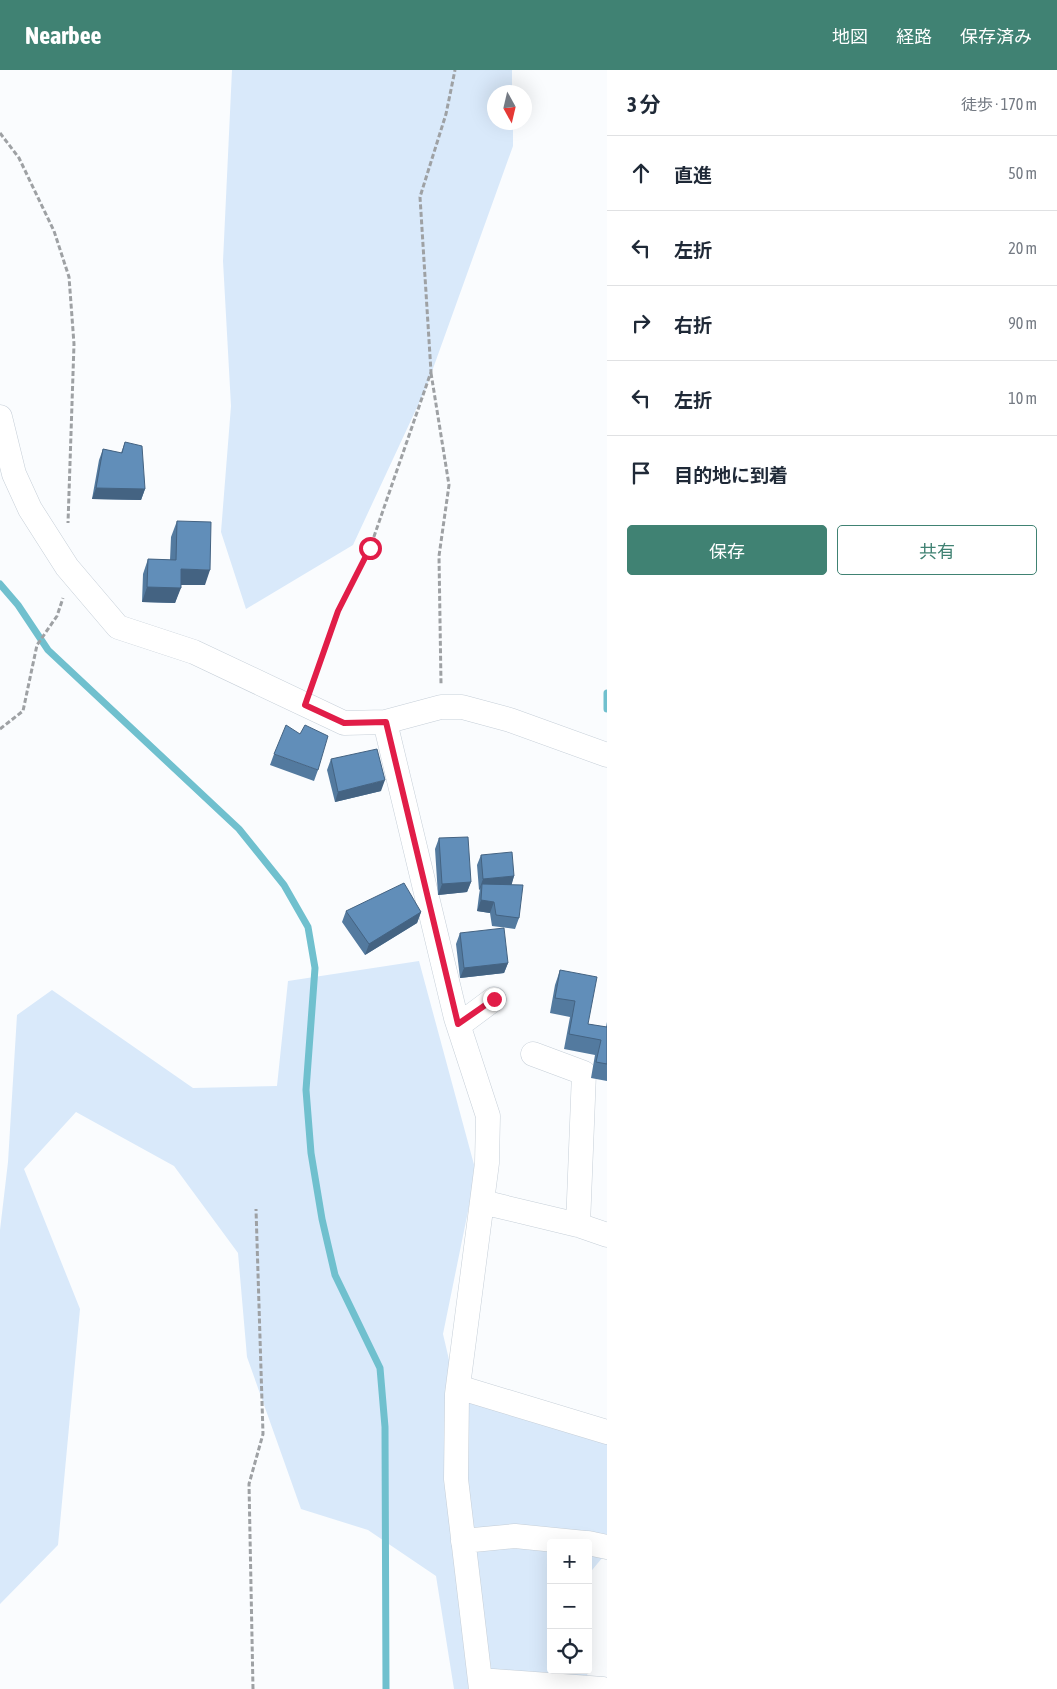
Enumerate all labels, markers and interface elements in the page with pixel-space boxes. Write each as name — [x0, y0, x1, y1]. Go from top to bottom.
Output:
text: Nearbee — [25, 22, 101, 49]
text: 地図 — [832, 26, 868, 47]
text: 経路 — [896, 26, 932, 47]
text: 保存済み — [960, 26, 1032, 47]
north arrow — [487, 85, 532, 130]
text: 3 分 — [627, 92, 661, 116]
text: 徒歩 · 170 m — [961, 95, 1037, 113]
icon: ahead — [627, 159, 655, 187]
text: 直進 — [674, 164, 712, 186]
text: 50 m — [1008, 164, 1037, 182]
icon: left — [627, 234, 655, 262]
text: 左折 — [674, 239, 712, 261]
text: 20 m — [1008, 239, 1037, 257]
icon: right — [627, 309, 655, 337]
text: 右折 — [674, 314, 712, 336]
text: 90 m — [1008, 314, 1037, 332]
icon: left — [627, 384, 655, 412]
text: 左折 — [674, 389, 712, 411]
text: 10 m — [1008, 389, 1037, 407]
icon: arrive — [627, 459, 655, 487]
text: 目的地に到着 — [674, 464, 788, 486]
button: 保存 — [627, 525, 827, 575]
button: 共有 — [837, 525, 1037, 575]
route start — [359, 537, 382, 560]
route end — [483, 988, 506, 1011]
map controls — [547, 1539, 592, 1674]
button: + — [547, 1539, 592, 1584]
button: − — [547, 1584, 592, 1629]
button: locate — [547, 1629, 592, 1674]

